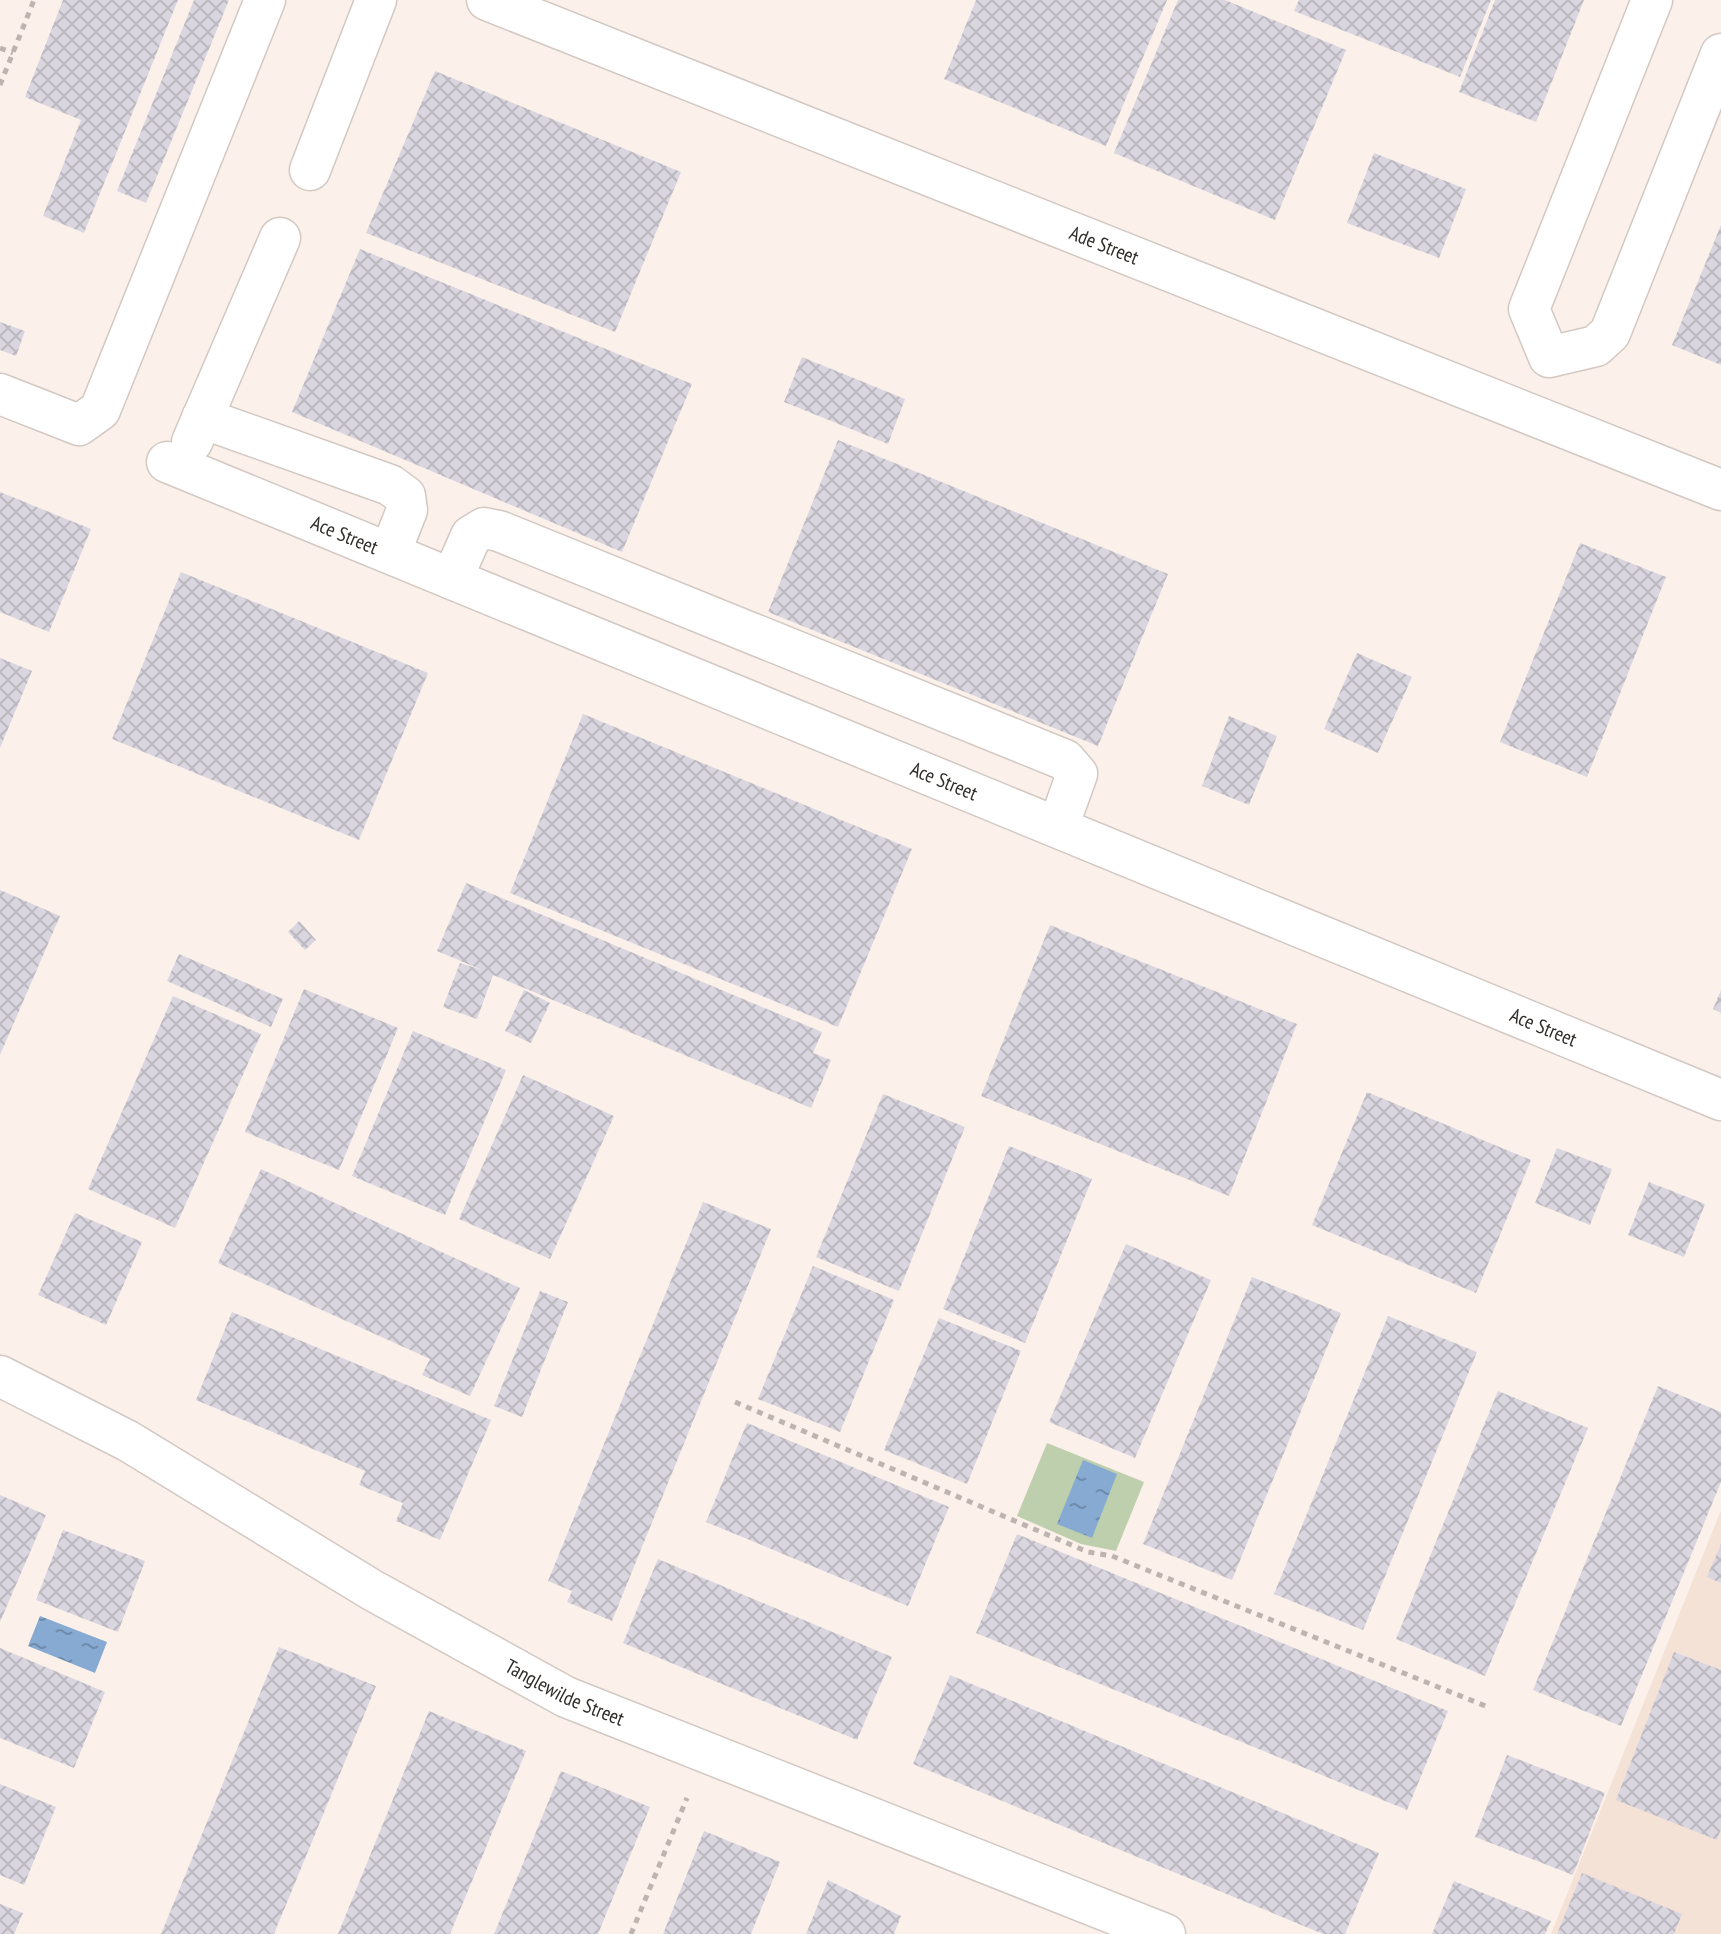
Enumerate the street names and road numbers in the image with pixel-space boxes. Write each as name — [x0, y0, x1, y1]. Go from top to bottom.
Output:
street label: Ade Street — [1066, 220, 1143, 271]
street label: Ace Street — [307, 510, 382, 560]
street label: Ace Street — [907, 756, 982, 807]
street label: Ace Street — [1506, 1002, 1581, 1053]
street label: Tanglewilde Street — [501, 1653, 628, 1732]

